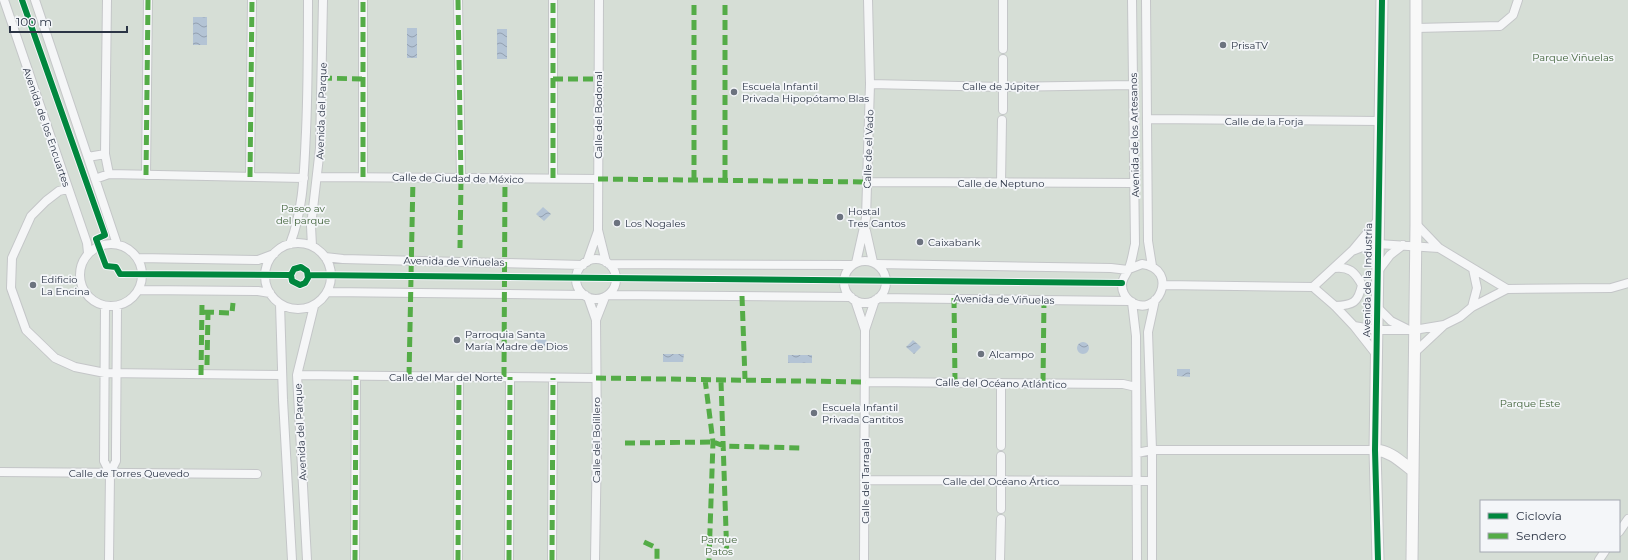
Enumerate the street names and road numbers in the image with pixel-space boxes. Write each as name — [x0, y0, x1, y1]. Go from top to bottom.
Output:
street label: Avenida del Parque — [313, 62, 330, 160]
street label: Avenida de los Encuartes — [20, 66, 73, 189]
street label: Calle del Bodonal — [592, 71, 605, 159]
street label: Avenida de los Artesanos — [1127, 72, 1142, 198]
street label: Calle de Júpiter — [962, 80, 1040, 93]
street label: Calle de el Vado — [861, 109, 876, 189]
street label: Calle de la Forja — [1225, 115, 1303, 128]
street label: Calle de Ciudad de México — [392, 171, 524, 186]
street label: Calle de Neptuno — [957, 177, 1045, 190]
street label: Avenida de la Industria — [1360, 223, 1375, 337]
street label: Avenida de Viñuelas — [403, 254, 505, 269]
street label: Avenida de Viñuelas — [953, 292, 1055, 307]
street label: Calle del Mar del Norte — [389, 371, 503, 384]
street label: Calle del Océano Atlántico — [935, 376, 1067, 391]
street label: Avenida del Parque — [291, 383, 310, 481]
street label: Calle del Bolillero — [590, 397, 603, 483]
street label: Calle del Tarragal — [859, 438, 872, 524]
street label: Calle de Torres Quevedo — [69, 467, 189, 480]
street label: Calle del Océano Ártico — [943, 475, 1059, 488]

